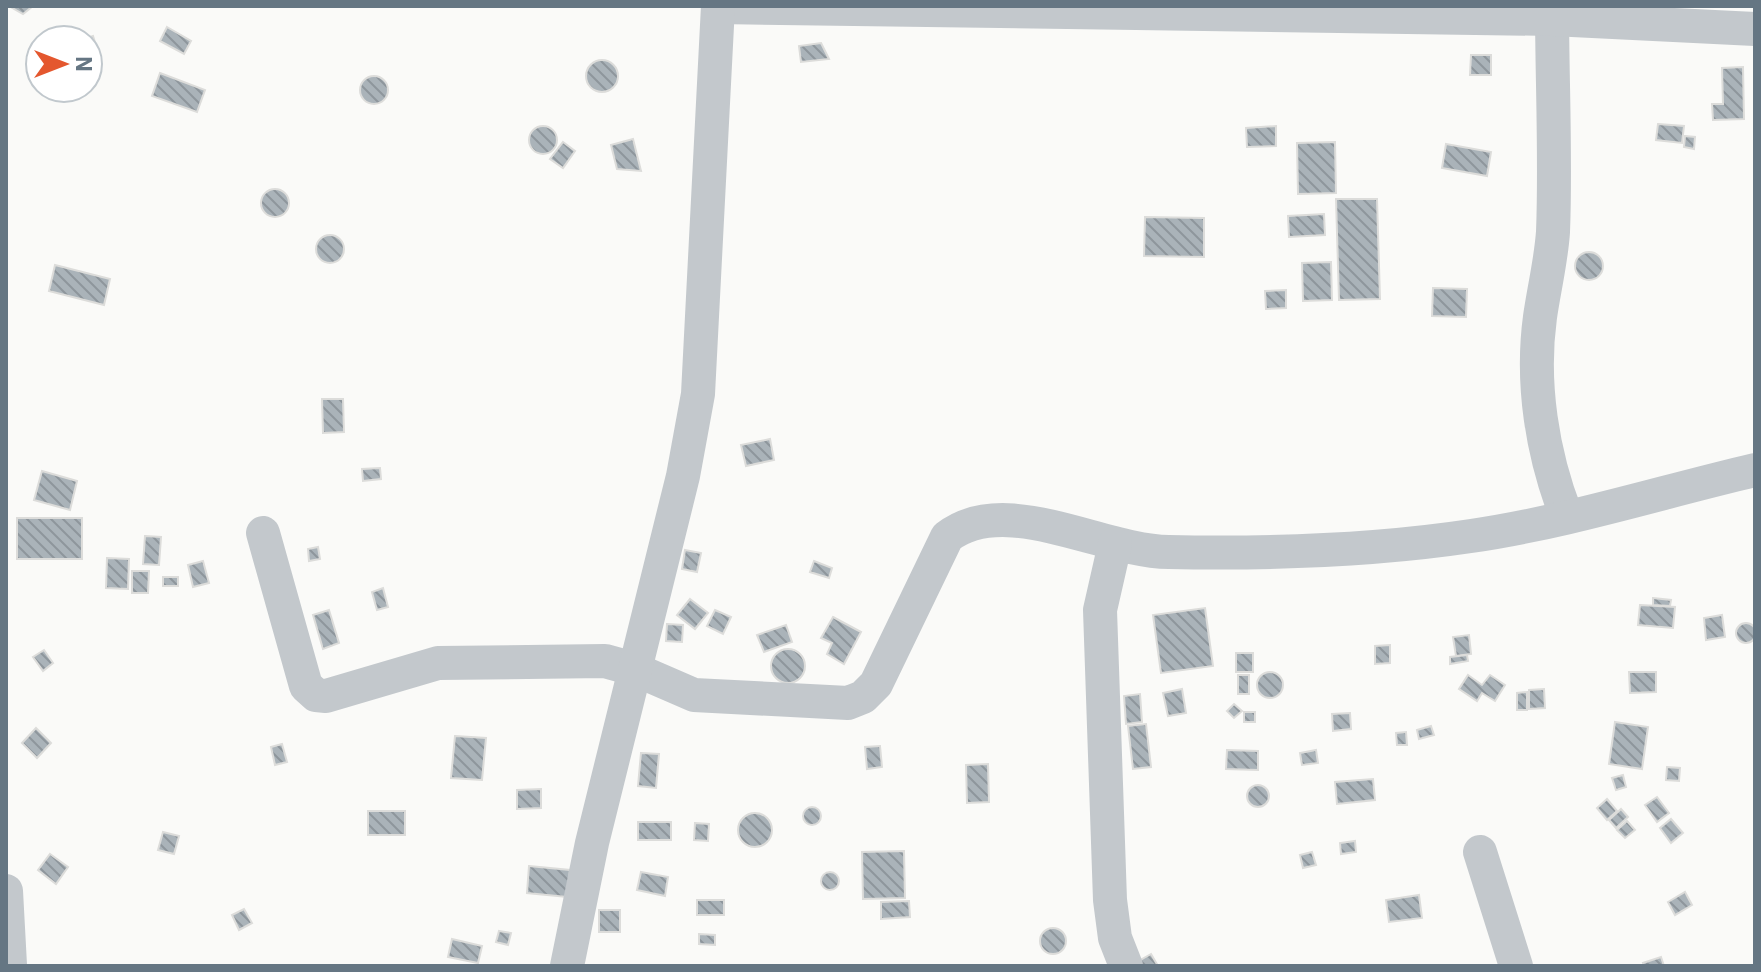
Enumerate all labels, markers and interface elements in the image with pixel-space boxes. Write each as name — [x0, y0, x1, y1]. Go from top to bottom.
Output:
north arrow — [24, 24, 104, 104]
text: N — [70, 56, 99, 72]

